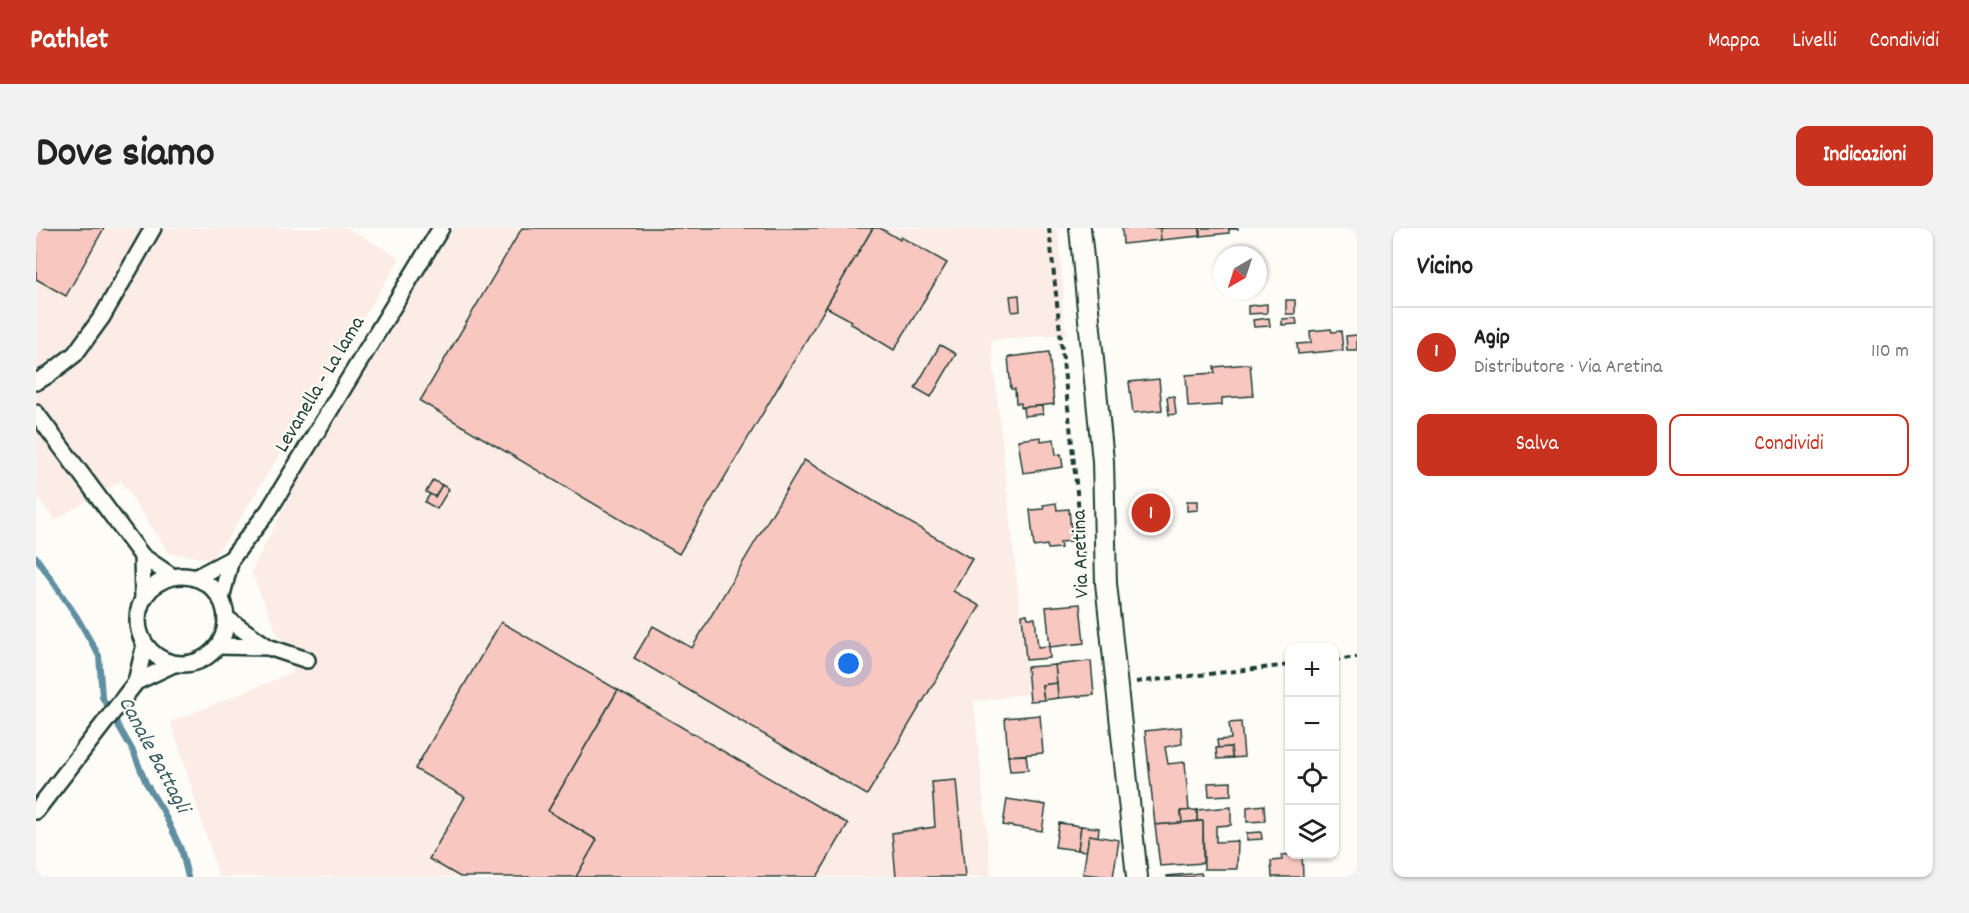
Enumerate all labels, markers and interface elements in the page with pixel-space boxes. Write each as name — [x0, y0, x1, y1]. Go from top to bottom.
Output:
text: Pathlet — [30, 22, 108, 62]
text: Mappa — [1708, 27, 1759, 57]
text: Livelli — [1792, 27, 1837, 57]
text: Condividi — [1870, 27, 1939, 57]
text: Dove siamo — [36, 126, 215, 186]
button: Indicazioni — [1796, 126, 1933, 186]
north arrow — [1213, 246, 1267, 300]
text: Vicino — [1417, 249, 1473, 286]
street label: Levanella - La lama — [268, 310, 374, 459]
text: Agip — [1474, 323, 1510, 354]
text: 1 — [1434, 338, 1439, 366]
text: 110 m — [1871, 338, 1909, 366]
text: Distributore · Via Aretina — [1474, 354, 1662, 382]
button: Salva — [1417, 414, 1657, 476]
button: Condividi — [1669, 414, 1909, 476]
pin: 1 — [1132, 490, 1170, 536]
street label: Via Aretina — [1065, 508, 1099, 599]
map controls — [1285, 643, 1339, 859]
button: + — [1285, 643, 1339, 697]
your location — [834, 649, 863, 678]
water label: Canale Battagli — [109, 691, 198, 821]
button: − — [1285, 697, 1339, 751]
button: locate — [1285, 751, 1339, 805]
button: layers — [1285, 805, 1339, 859]

